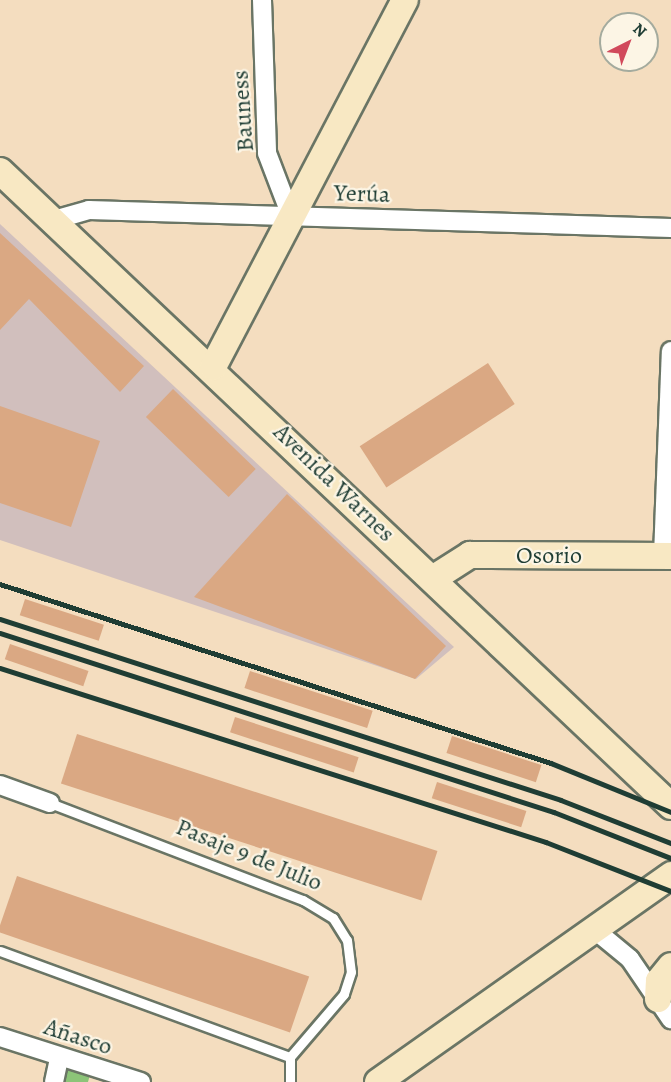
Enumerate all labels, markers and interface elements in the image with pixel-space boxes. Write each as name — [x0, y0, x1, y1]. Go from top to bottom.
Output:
north arrow — [599, 12, 659, 72]
text: N — [628, 18, 651, 42]
street label: Bauness — [226, 69, 260, 153]
street label: Yerúa — [333, 179, 391, 209]
street label: Avenida Warnes — [267, 418, 401, 548]
street label: Osorio — [516, 542, 582, 570]
street label: Pasaje 9 de Julio — [172, 813, 326, 897]
street label: Añasco — [40, 1013, 116, 1061]

